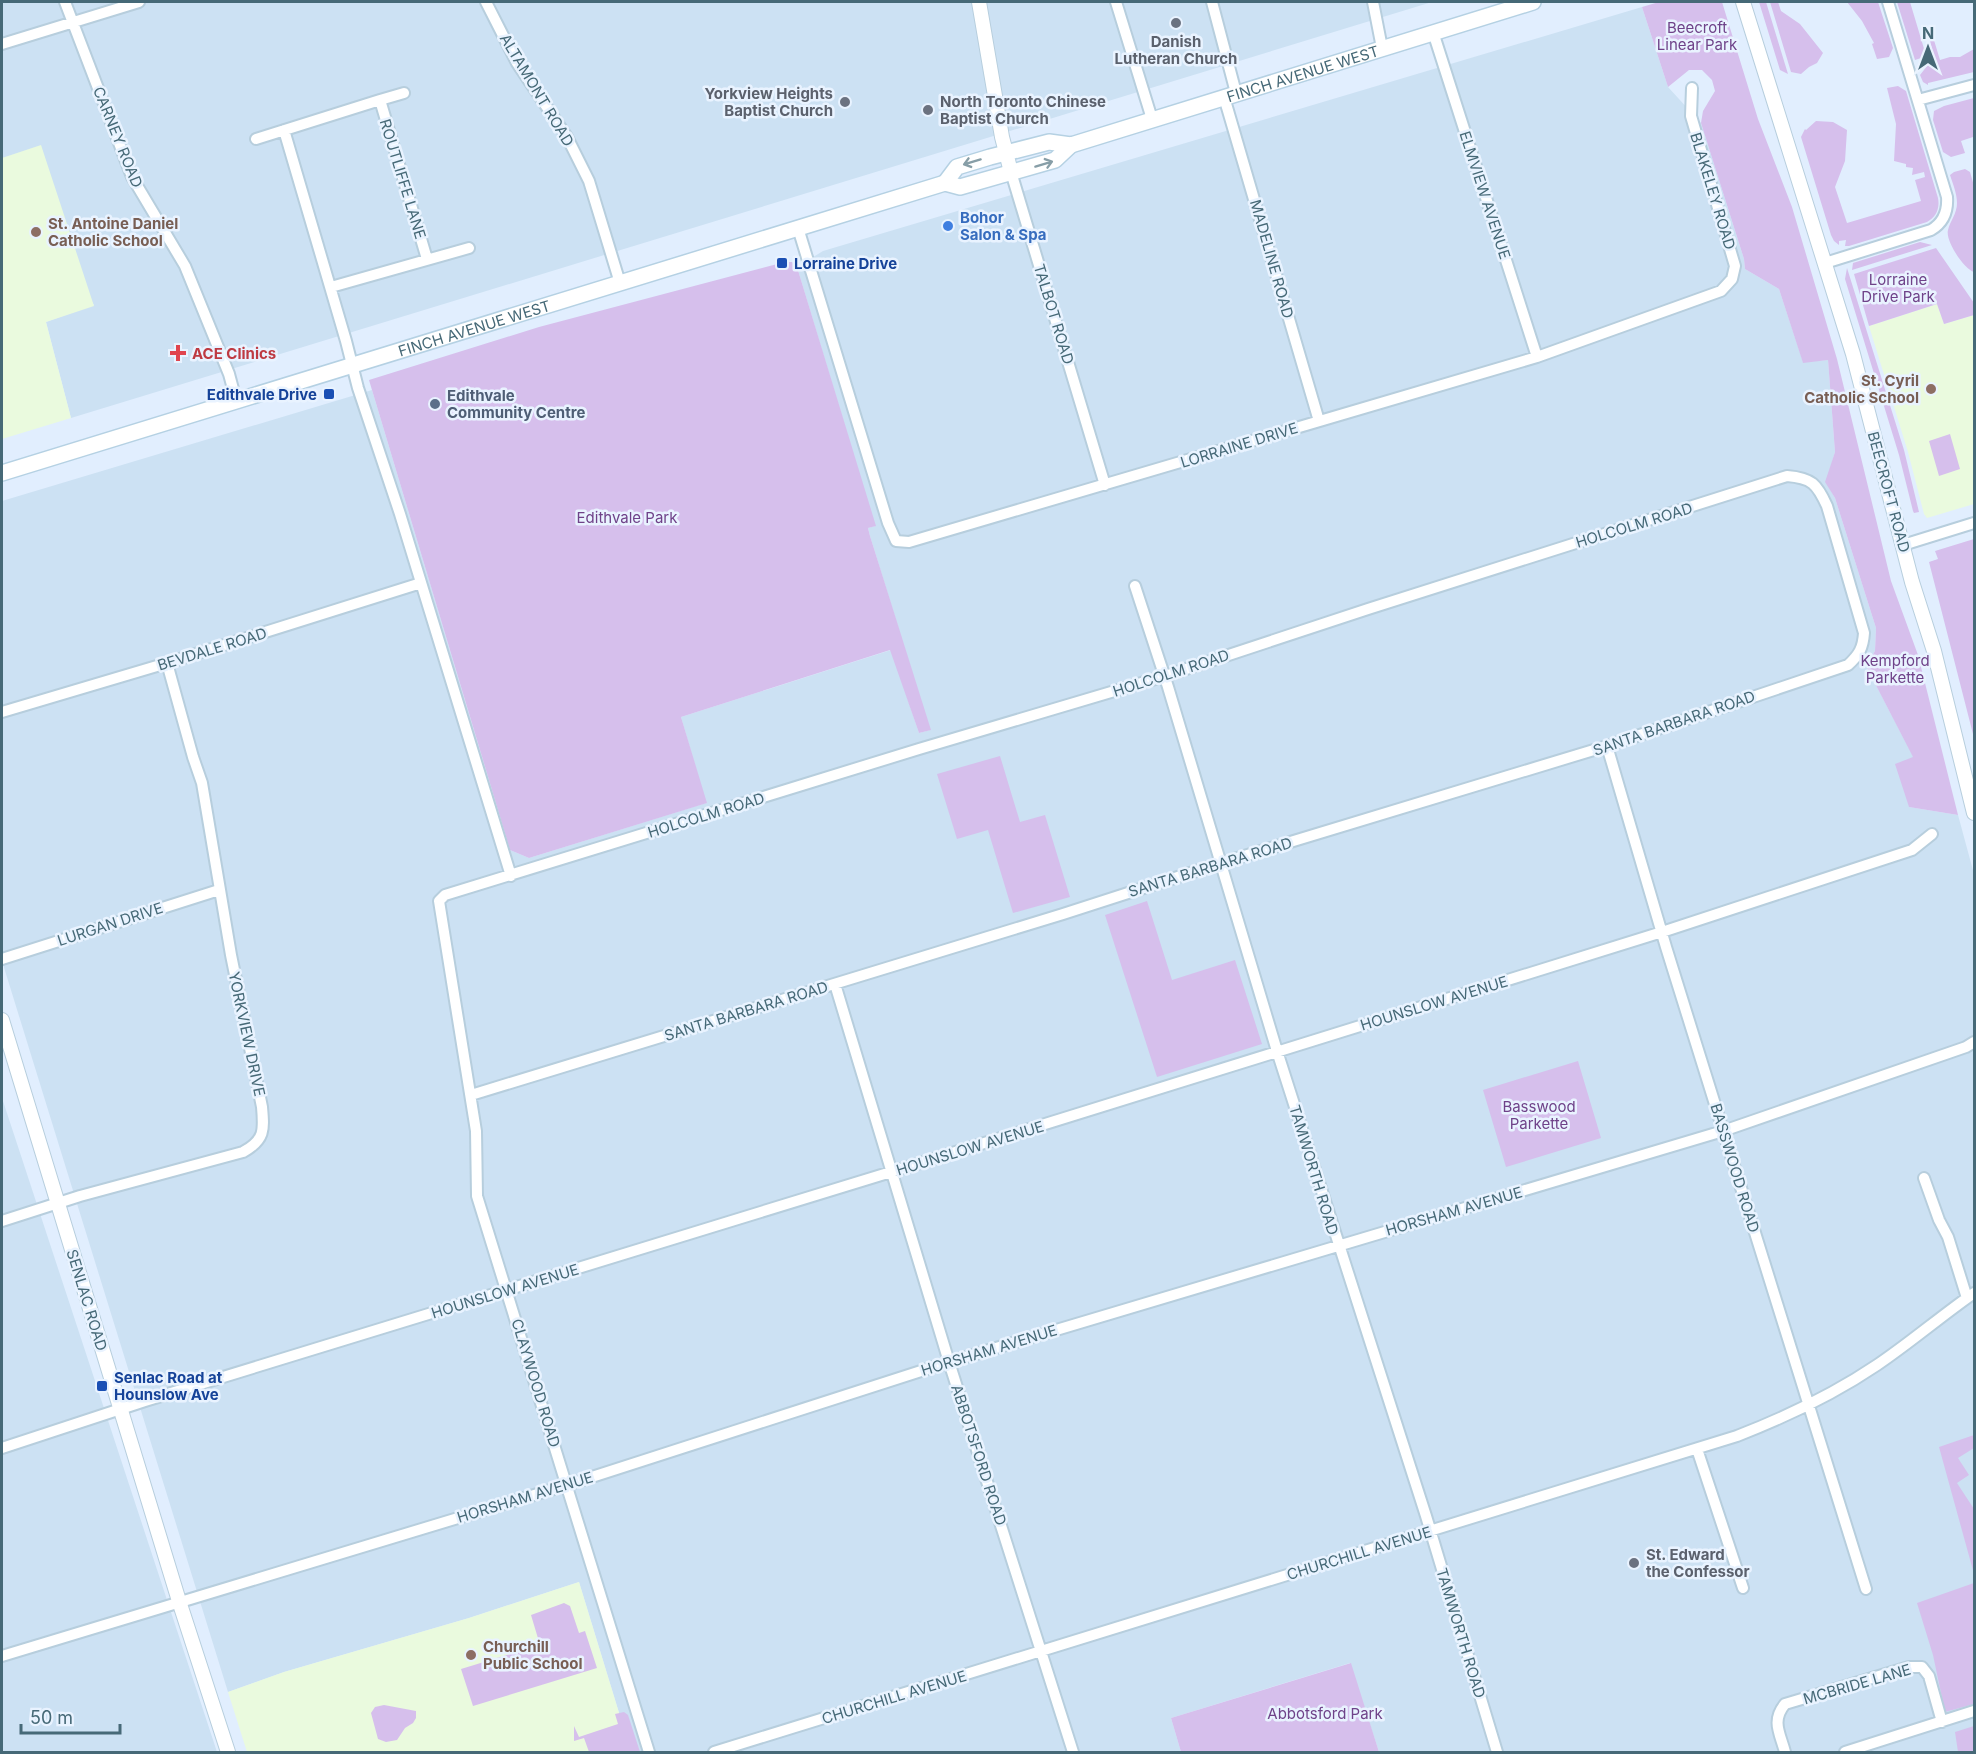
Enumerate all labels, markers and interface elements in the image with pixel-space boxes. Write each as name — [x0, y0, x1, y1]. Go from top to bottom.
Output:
marker: Danish Lutheran Church — [1169, 16, 1183, 30]
park label: Beecroft Linear Park — [1657, 18, 1738, 54]
north arrow — [1898, 18, 1958, 78]
text: N — [1922, 23, 1934, 43]
street label: ALTAMONT ROAD — [496, 30, 578, 150]
place label: Danish Lutheran Church — [1115, 32, 1237, 68]
street label: FINCH AVENUE WEST — [1224, 41, 1381, 106]
street label: CARNEY ROAD — [89, 84, 147, 190]
place label: Yorkview Heights Baptist Church — [704, 84, 833, 120]
place label: North Toronto Chinese Baptist Church — [940, 92, 1106, 128]
marker: Yorkview Heights Baptist Church — [838, 95, 852, 109]
marker: North Toronto Chinese Baptist Church — [921, 103, 935, 117]
street label: ROUTLIFFE LANE — [376, 117, 430, 241]
street label: ELMVIEW AVENUE — [1455, 129, 1515, 261]
street label: BLAKELEY ROAD — [1686, 130, 1740, 252]
one-way arrow — [963, 157, 982, 168]
one-way arrow — [1034, 158, 1053, 169]
street label: MADELINE ROAD — [1246, 197, 1298, 321]
place label: Bohor Salon & Spa — [960, 208, 1046, 244]
place label: St. Antoine Daniel Catholic School — [48, 214, 178, 250]
marker: Bohor Salon & Spa — [941, 219, 955, 233]
marker: St. Antoine Daniel Catholic School — [29, 225, 43, 239]
place label: Lorraine Drive — [794, 254, 897, 273]
marker: Lorraine Drive — [775, 256, 789, 270]
street label: TALBOT ROAD — [1030, 262, 1078, 366]
park label: Lorraine Drive Park — [1861, 270, 1936, 306]
street label: FINCH AVENUE WEST — [396, 295, 553, 360]
marker: ACE Clinics — [169, 344, 187, 362]
place label: ACE Clinics — [192, 344, 276, 363]
place label: St. Cyril Catholic School — [1804, 371, 1919, 407]
marker: St. Cyril Catholic School — [1924, 382, 1938, 396]
place label: Edithvale Drive — [207, 385, 317, 404]
place label: Edithvale Community Centre — [447, 386, 585, 422]
marker: Edithvale Drive — [322, 387, 336, 401]
marker: Edithvale Community Centre — [428, 397, 442, 411]
street label: LORRAINE DRIVE — [1178, 418, 1300, 472]
street label: BEECROFT ROAD — [1864, 429, 1914, 555]
street label: HOLCOLM ROAD — [1573, 498, 1695, 552]
park label: Edithvale Park — [577, 508, 678, 527]
street label: BEVDALE ROAD — [155, 623, 269, 675]
street label: HOLCOLM ROAD — [1110, 645, 1232, 701]
park label: Kempford Parkette — [1860, 651, 1930, 687]
street label: SANTA BARBARA ROAD — [1590, 686, 1758, 760]
street label: HOLCOLM ROAD — [645, 788, 767, 842]
street label: SANTA BARBARA ROAD — [1126, 833, 1294, 901]
street label: LURGAN DRIVE — [55, 898, 165, 950]
street label: YORKVIEW DRIVE — [224, 970, 270, 1098]
street label: HOUNSLOW AVENUE — [1358, 971, 1510, 1035]
street label: SANTA BARBARA ROAD — [662, 977, 830, 1045]
park label: Basswood Parkette — [1502, 1097, 1576, 1133]
street label: BASSWOOD ROAD — [1706, 1101, 1764, 1235]
street label: TAMWORTH ROAD — [1285, 1103, 1343, 1237]
street label: HOUNSLOW AVENUE — [894, 1116, 1046, 1180]
street label: HORSHAM AVENUE — [1383, 1182, 1525, 1240]
street label: SENLAC ROAD — [63, 1247, 111, 1353]
street label: HOUNSLOW AVENUE — [429, 1259, 581, 1323]
street label: CLAYWOOD ROAD — [507, 1316, 565, 1450]
street label: HORSHAM AVENUE — [919, 1320, 1059, 1380]
place label: Senlac Road at Hounslow Ave — [114, 1368, 223, 1404]
marker: Senlac Road at Hounslow Ave — [95, 1379, 109, 1393]
street label: ABBOTSFORD ROAD — [947, 1382, 1011, 1528]
street label: HORSHAM AVENUE — [455, 1467, 595, 1527]
street label: CHURCHILL AVENUE — [1284, 1522, 1434, 1584]
place label: St. Edward the Confessor — [1646, 1545, 1750, 1581]
marker: St. Edward the Confessor — [1627, 1556, 1641, 1570]
street label: TAMWORTH ROAD — [1432, 1566, 1490, 1700]
place label: Churchill Public School — [483, 1637, 582, 1673]
marker: Churchill Public School — [464, 1648, 478, 1662]
street label: MCBRIDE LANE — [1801, 1660, 1913, 1708]
street label: CHURCHILL AVENUE — [819, 1666, 969, 1728]
scale bar — [21, 1697, 120, 1735]
park label: Abbotsford Park — [1267, 1704, 1383, 1723]
text: 50 m — [30, 1707, 73, 1728]

